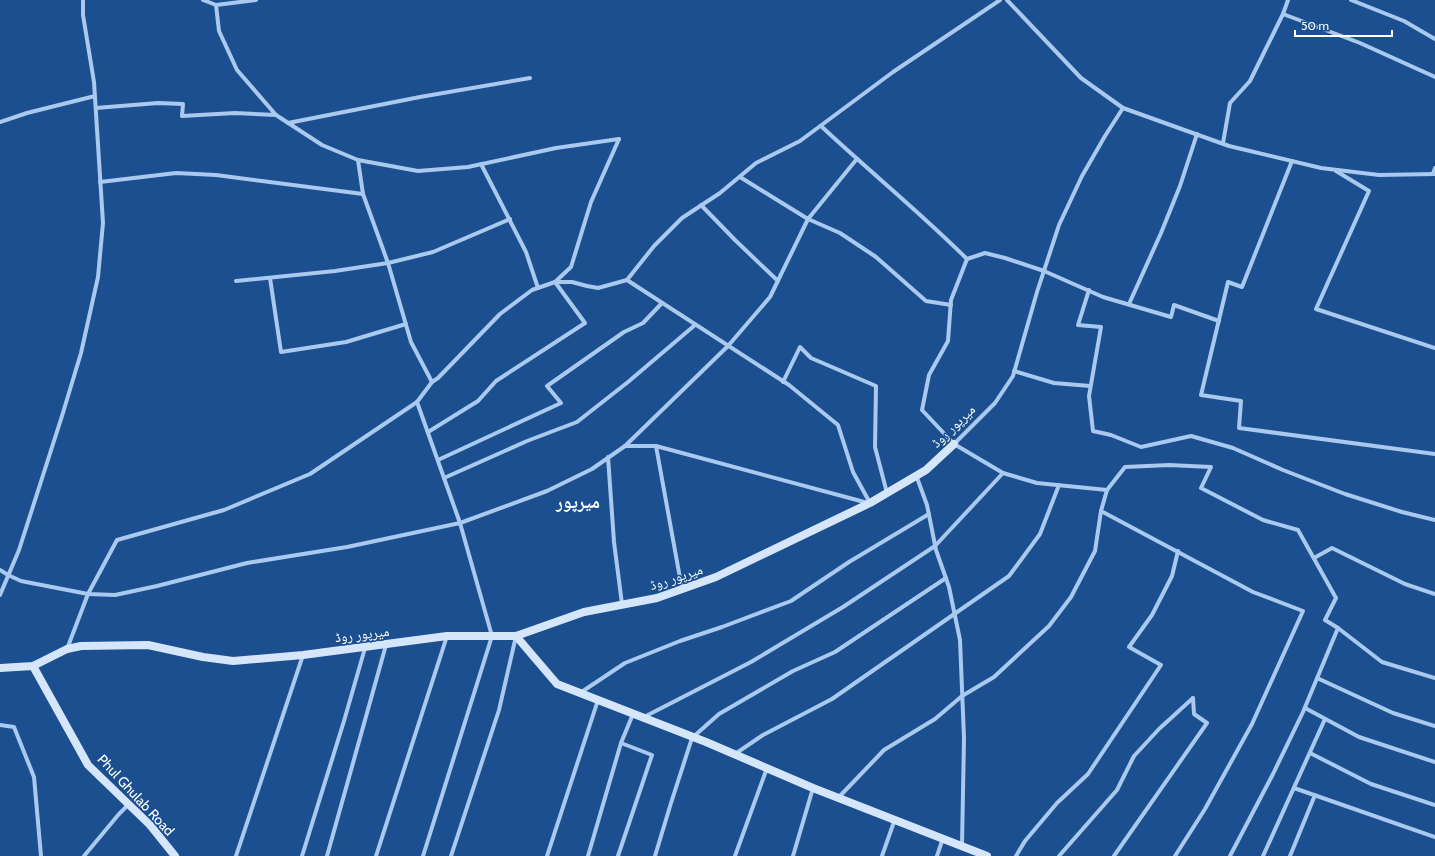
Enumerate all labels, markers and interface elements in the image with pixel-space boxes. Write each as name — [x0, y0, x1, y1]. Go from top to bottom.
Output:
scale bar — [1295, 12, 1392, 38]
text: 50 m — [1301, 18, 1329, 33]
street label: میرپور روڈ — [927, 401, 979, 452]
district label: میرپور — [555, 491, 600, 513]
street label: میرپور روڈ — [647, 560, 705, 594]
street label: میرپور روڈ — [334, 622, 390, 646]
street label: Phul Ghulab Road — [94, 751, 178, 839]

